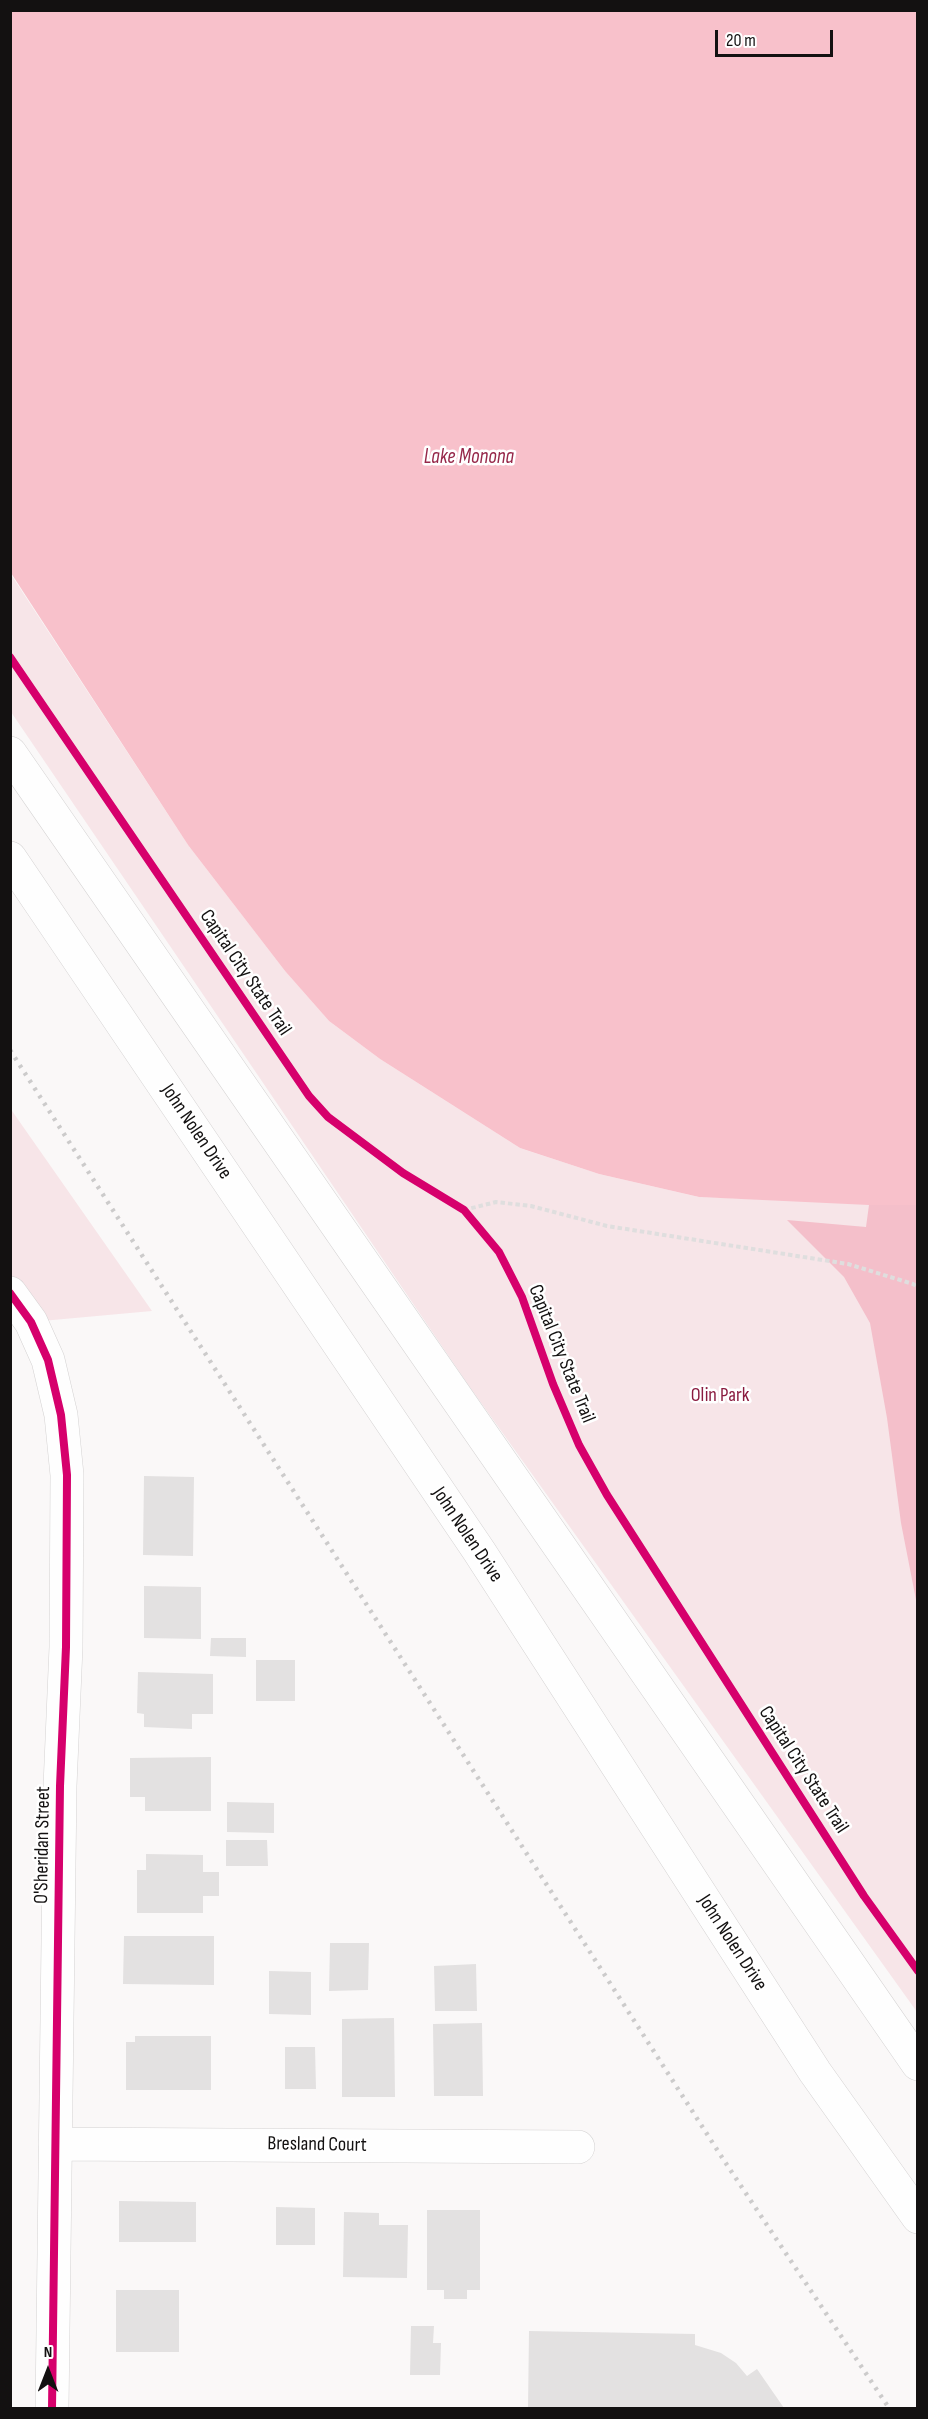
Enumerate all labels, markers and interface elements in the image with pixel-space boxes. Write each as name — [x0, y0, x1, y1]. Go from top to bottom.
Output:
scale bar — [718, 18, 836, 56]
text: 20 m — [726, 30, 756, 51]
water label: Lake Monona — [424, 445, 514, 471]
street label: Capital City State Trail — [194, 905, 296, 1041]
street label: John Nolen Drive — [155, 1080, 237, 1184]
street label: Capital City State Trail — [522, 1281, 600, 1427]
park label: Olin Park — [691, 1384, 749, 1408]
street label: John Nolen Drive — [426, 1483, 508, 1587]
street label: Capital City State Trail — [753, 1702, 853, 1838]
street label: O'Sheridan Street — [30, 1786, 56, 1904]
street label: John Nolen Drive — [692, 1890, 772, 1996]
street label: Bresland Court — [267, 2132, 367, 2158]
north arrow — [18, 2341, 78, 2401]
text: N — [44, 2343, 52, 2362]

